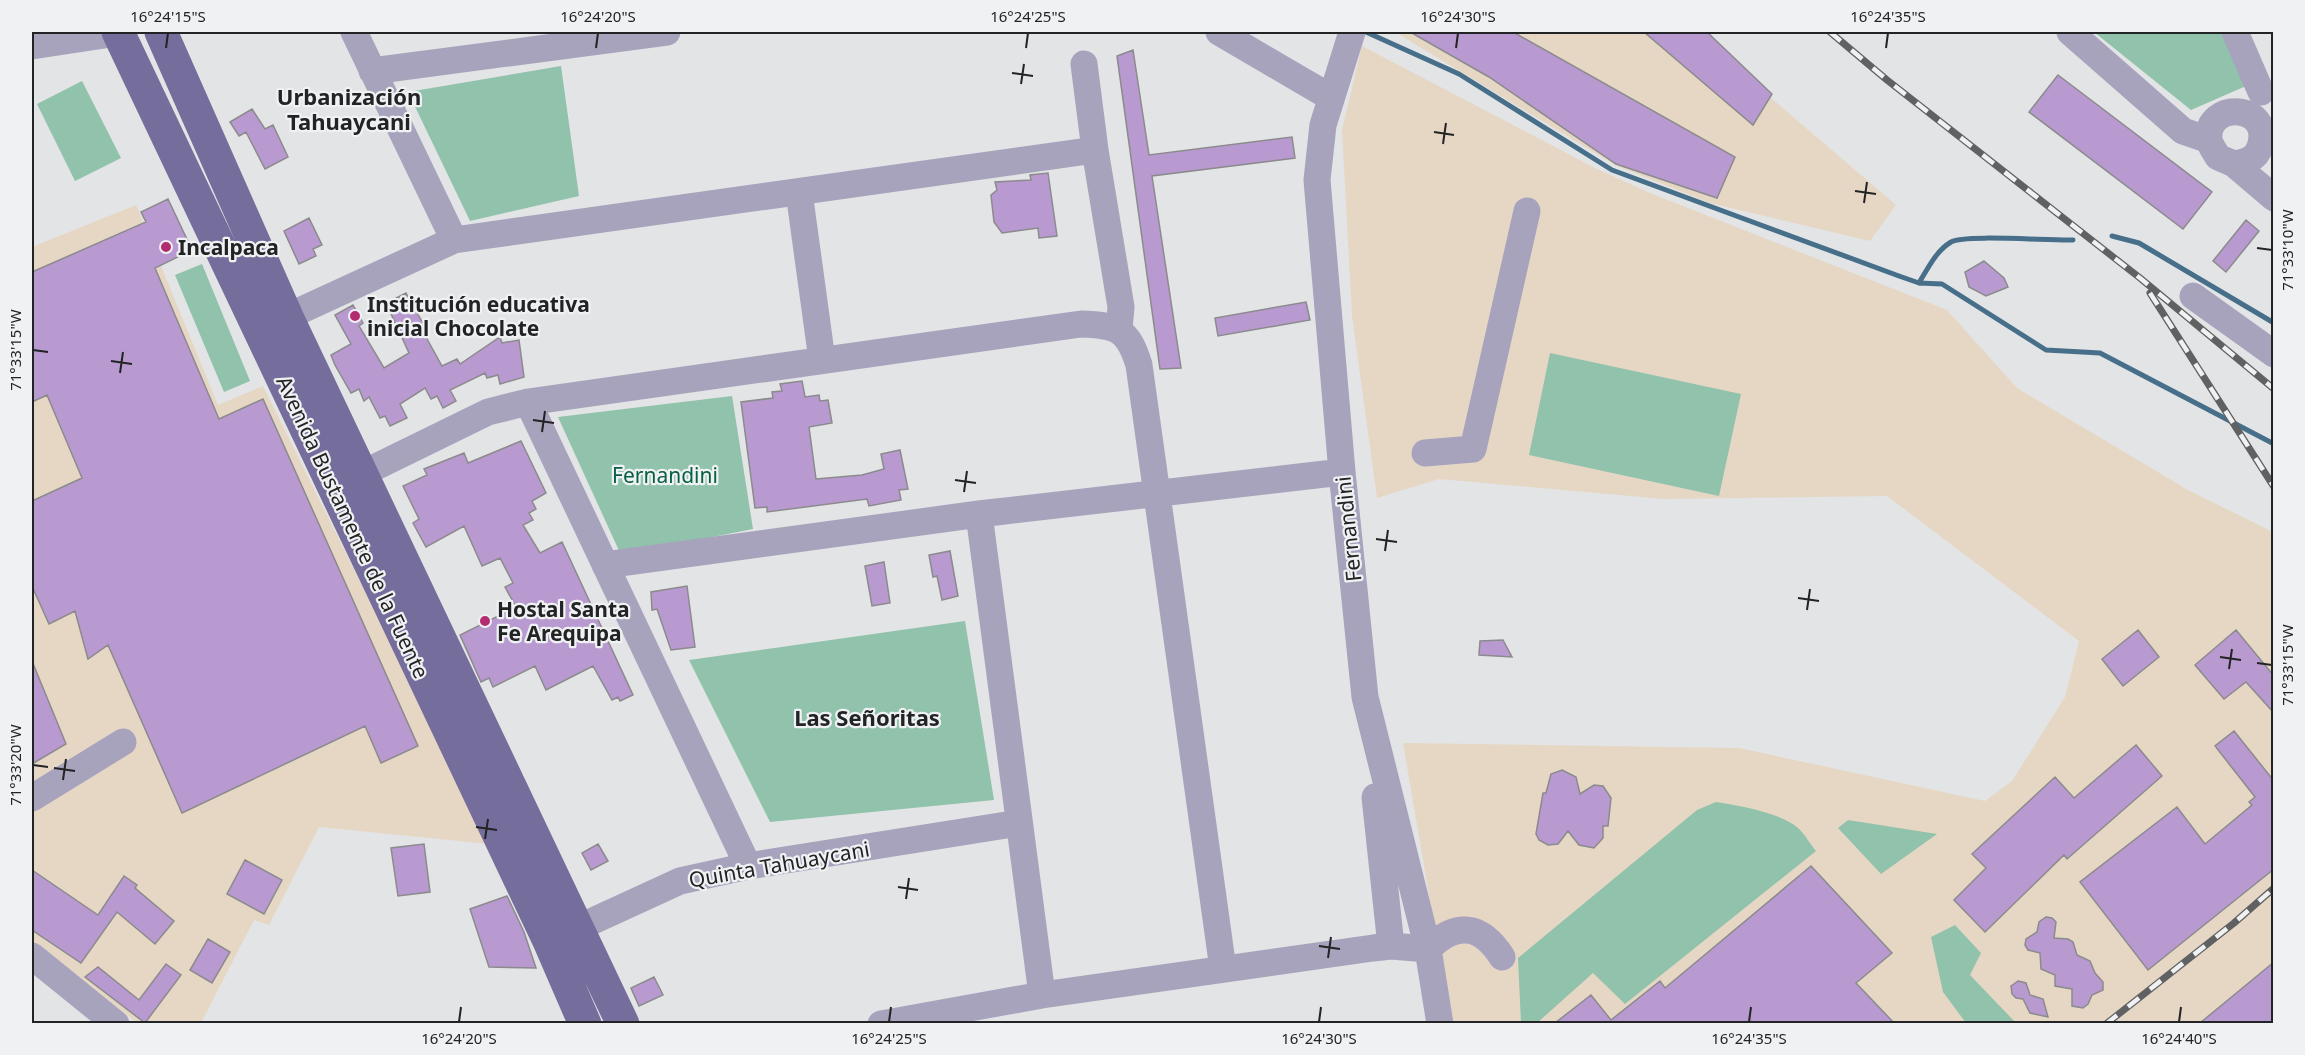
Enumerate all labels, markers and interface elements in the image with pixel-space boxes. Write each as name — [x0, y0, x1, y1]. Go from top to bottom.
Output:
text: 16°24'15"S — [130, 6, 206, 26]
text: 16°24'20"S — [560, 6, 636, 26]
text: 16°24'25"S — [990, 6, 1066, 26]
text: 16°24'30"S — [1420, 6, 1496, 26]
text: 16°24'35"S — [1850, 6, 1926, 26]
district label: Urbanización Tahuaycani — [277, 81, 421, 136]
text: 71°33'10"W — [2277, 209, 2297, 291]
place label: Incalpaca — [178, 233, 279, 261]
marker: Incalpaca — [159, 240, 173, 254]
place label: Institución educativa inicial Chocolate — [367, 290, 590, 342]
text: 71°33'15"W — [5, 309, 25, 391]
marker: Institución educativa inicial Chocolate — [348, 309, 362, 323]
street label: Avenida Bustamente de la Fuente — [270, 371, 436, 683]
park label: Fernandini — [612, 461, 718, 489]
street label: Fernandini — [1329, 475, 1367, 583]
place label: Hostal Santa Fe Arequipa — [497, 595, 630, 647]
marker: Hostal Santa Fe Arequipa — [478, 614, 492, 628]
text: 71°33'15"W — [2277, 624, 2297, 706]
district label: Las Señoritas — [794, 702, 940, 732]
text: 71°33'20"W — [5, 724, 25, 806]
street label: Quinta Tahuaycani — [686, 834, 872, 894]
text: 16°24'20"S — [421, 1028, 497, 1048]
text: 16°24'25"S — [851, 1028, 927, 1048]
text: 16°24'30"S — [1281, 1028, 1357, 1048]
text: 16°24'35"S — [1711, 1028, 1787, 1048]
text: 16°24'40"S — [2141, 1028, 2217, 1048]

